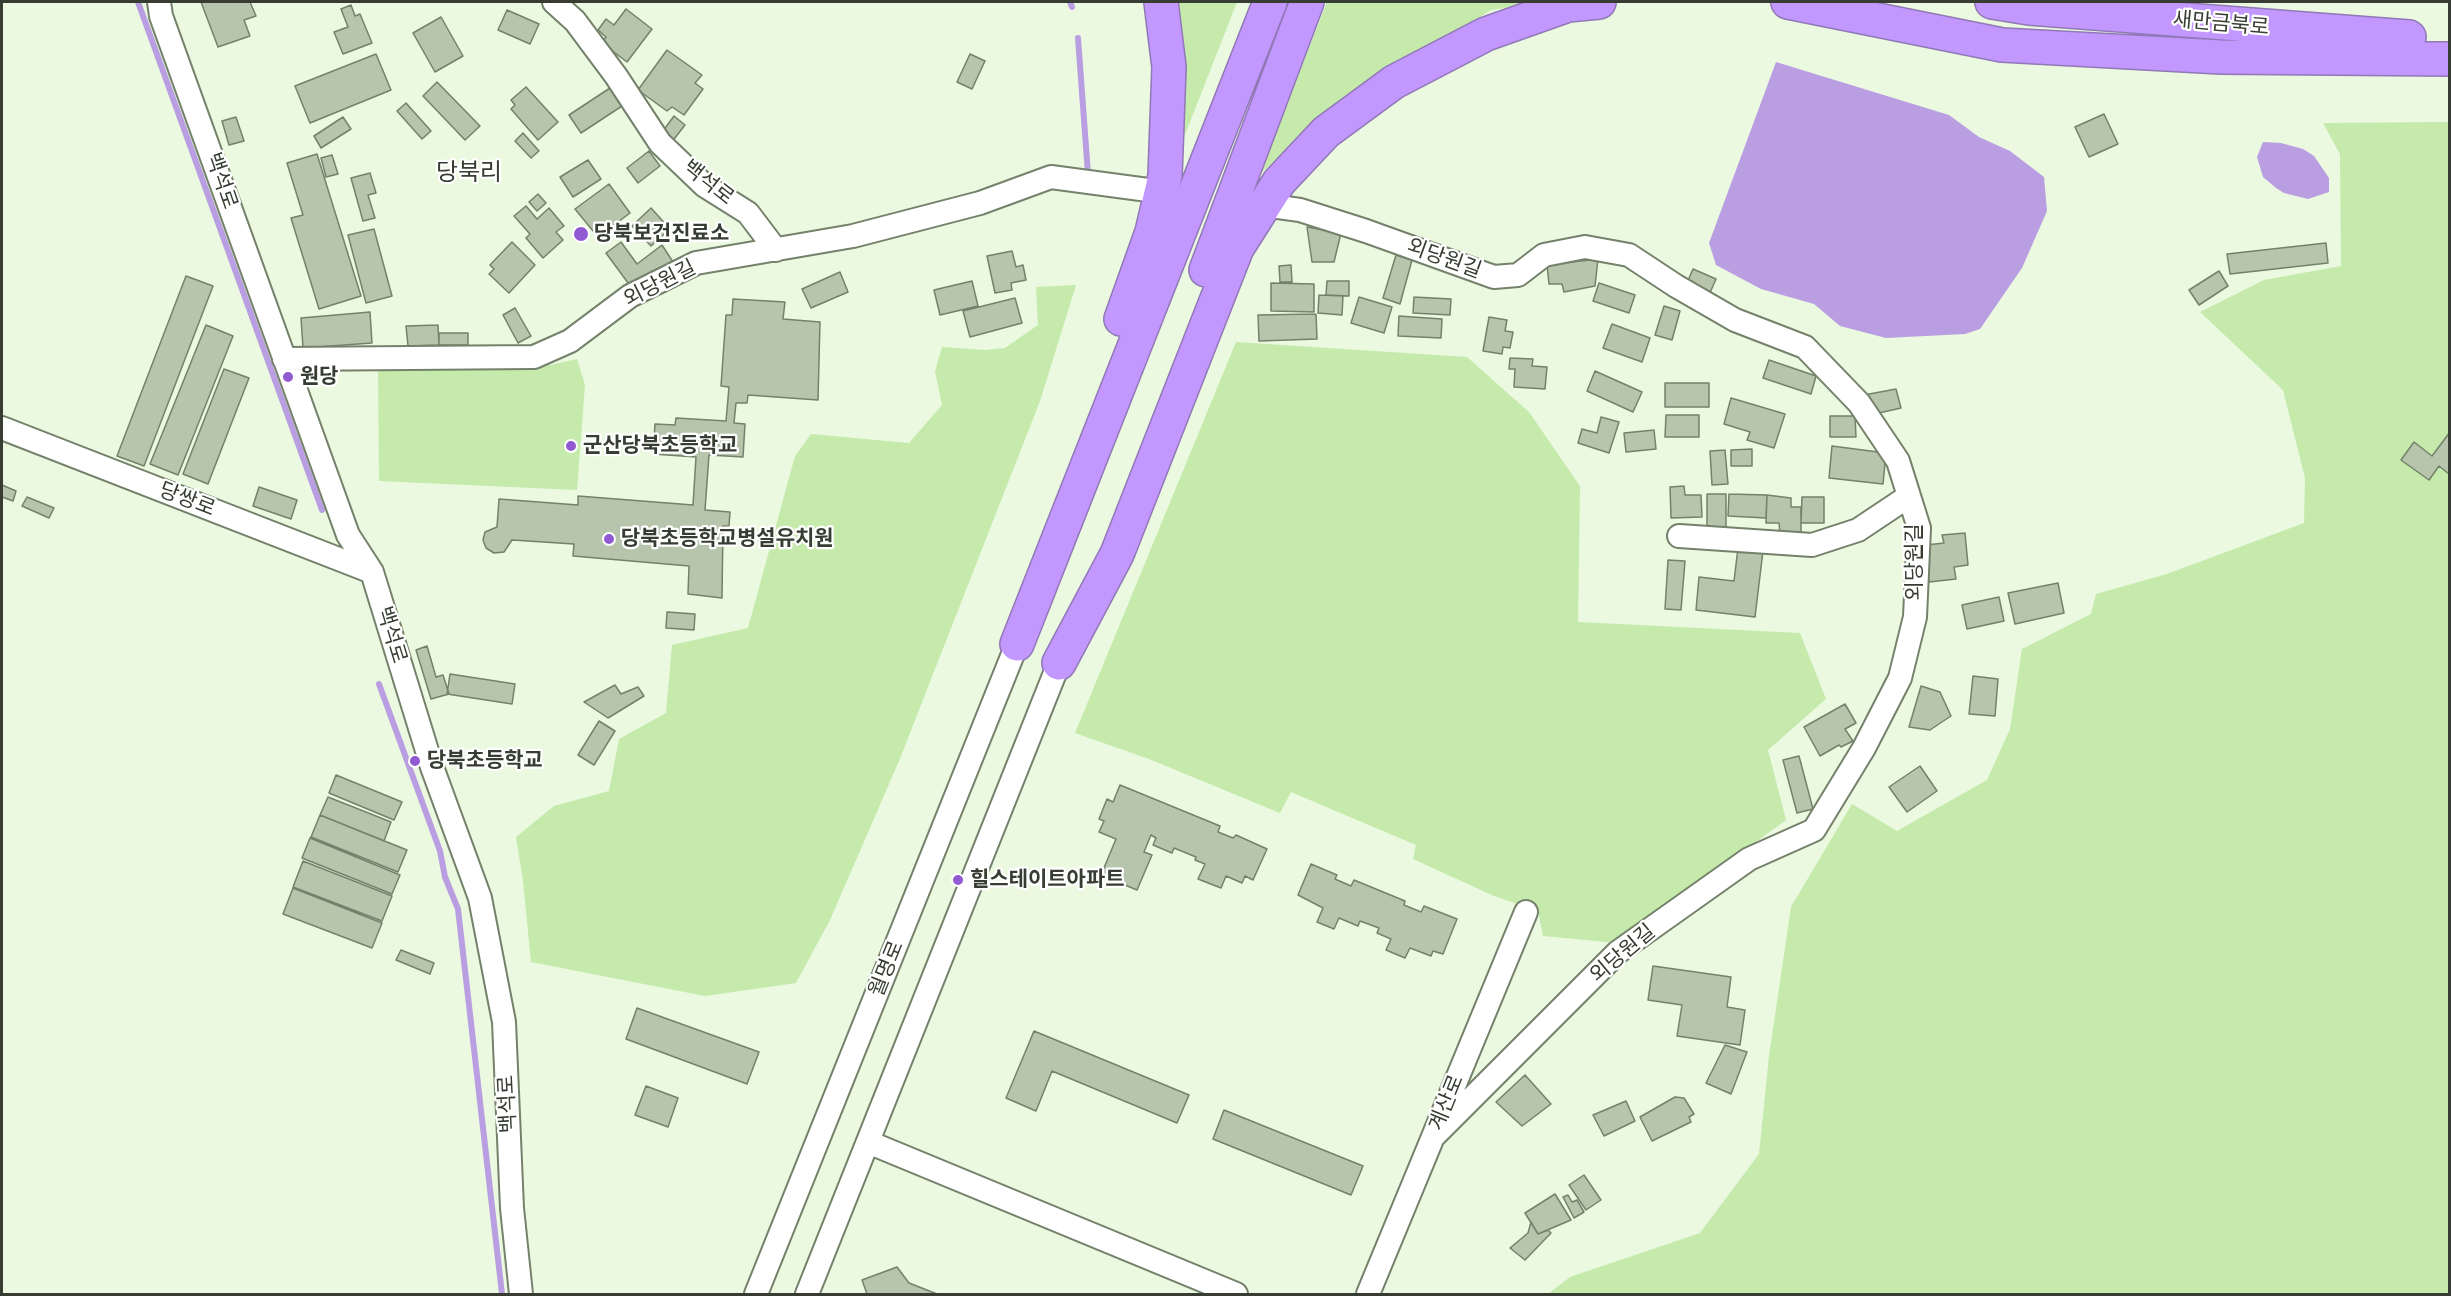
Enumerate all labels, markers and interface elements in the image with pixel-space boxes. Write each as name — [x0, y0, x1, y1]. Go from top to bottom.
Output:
street label: 새만금북로 — [2172, 7, 2270, 41]
street label: 백석로 — [200, 149, 242, 213]
street label: 백석로 — [677, 155, 739, 211]
district label: 당북리 — [436, 159, 502, 187]
place label: 당북보건진료소 — [594, 221, 729, 247]
marker: 당북보건진료소 — [572, 225, 590, 243]
street label: 외당원길 — [1403, 234, 1485, 284]
street label: 외당원길 — [620, 255, 700, 313]
place label: 원당 — [300, 364, 339, 390]
marker: 원당 — [281, 370, 295, 384]
place label: 군산당북초등학교 — [583, 433, 738, 459]
marker: 군산당북초등학교 — [564, 439, 578, 453]
street label: 당쌍로 — [155, 478, 219, 522]
street label: 외당원길 — [1902, 523, 1928, 601]
place label: 당북초등학교병설유치원 — [621, 526, 834, 552]
marker: 당북초등학교병설유치원 — [602, 532, 616, 546]
street label: 백석로 — [370, 604, 412, 666]
place label: 당북초등학교 — [427, 748, 543, 774]
marker: 당북초등학교 — [408, 754, 422, 768]
place label: 힐스테이트아파트 — [970, 867, 1125, 893]
marker: 힐스테이트아파트 — [951, 873, 965, 887]
street label: 외당원길 — [1585, 920, 1661, 988]
street label: 월명로 — [864, 937, 910, 1001]
street label: 계산로 — [1424, 1071, 1470, 1135]
street label: 백석로 — [494, 1074, 522, 1134]

